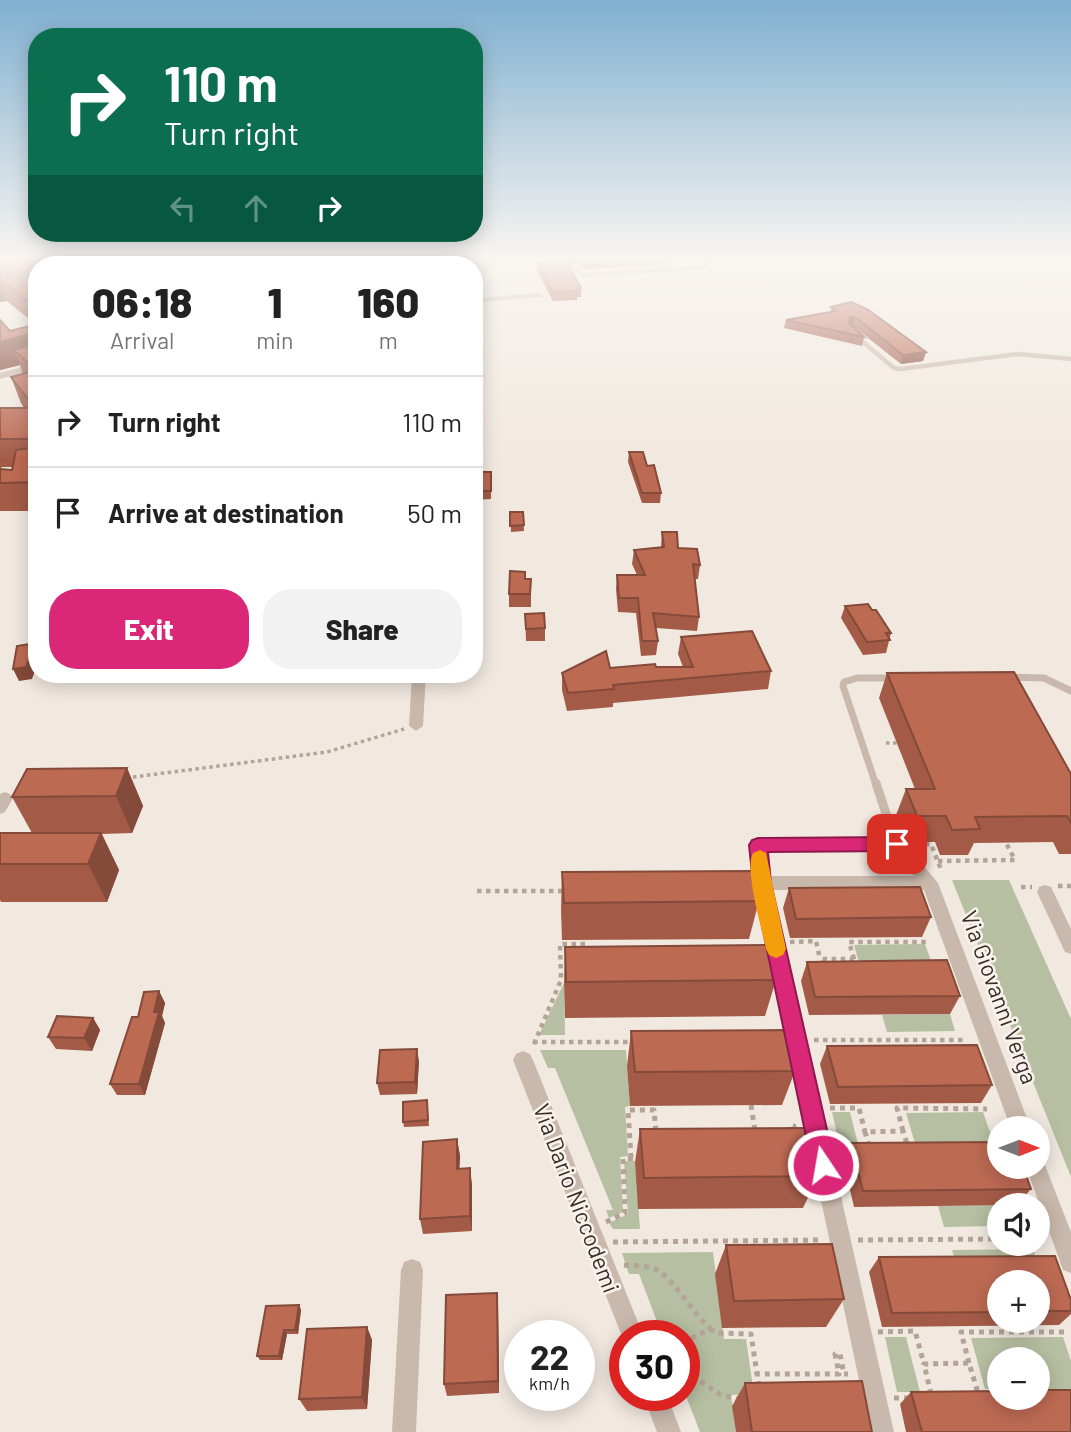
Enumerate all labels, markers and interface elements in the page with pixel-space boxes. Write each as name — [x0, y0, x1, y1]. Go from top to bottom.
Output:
text: 110 m — [164, 53, 278, 112]
icon: right — [49, 56, 140, 147]
text: Turn right — [164, 113, 299, 151]
icon: left — [164, 189, 202, 227]
icon: ahead — [237, 189, 275, 227]
icon: right — [310, 189, 348, 227]
text: 06:18 — [92, 276, 192, 326]
text: 1 — [267, 276, 282, 326]
text: 160 — [357, 276, 419, 326]
text: Arrival — [110, 326, 174, 354]
text: min — [256, 326, 294, 354]
text: m — [379, 326, 398, 354]
icon: right — [49, 403, 87, 441]
text: Turn right — [108, 406, 221, 437]
text: 110 m — [402, 406, 462, 437]
icon: arrive — [49, 494, 87, 532]
text: Arrive at destination — [108, 497, 344, 528]
text: 50 m — [407, 497, 462, 528]
button: Exit — [49, 589, 249, 669]
button: Share — [263, 589, 462, 669]
pin — [867, 814, 927, 874]
icon: arrive — [878, 825, 916, 863]
street label: Via Giovanni Verga — [956, 907, 1044, 1087]
street label: Via Dario Niccodemi — [528, 1099, 626, 1297]
north arrow — [987, 1116, 1050, 1180]
map controls — [987, 1116, 1050, 1410]
position arrow — [786, 1128, 860, 1202]
button: sound — [987, 1193, 1050, 1256]
button: + — [987, 1270, 1050, 1333]
speed limit sign: 30 — [609, 1320, 700, 1411]
text: 22 — [530, 1335, 569, 1377]
button: − — [987, 1347, 1050, 1410]
text: km/h — [529, 1372, 570, 1394]

